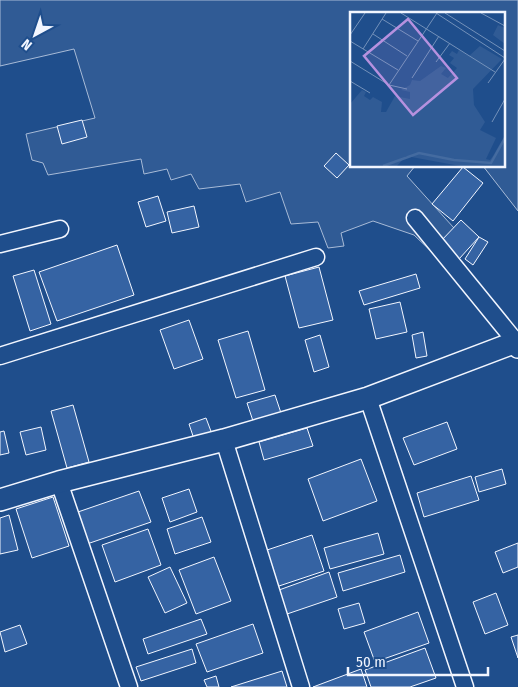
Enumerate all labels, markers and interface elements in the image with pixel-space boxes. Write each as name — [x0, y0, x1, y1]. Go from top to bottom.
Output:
north arrow — [10, 10, 60, 60]
inset map — [350, 12, 506, 168]
text: N — [18, 35, 36, 54]
scale bar — [348, 644, 488, 676]
text: 50 m — [356, 653, 386, 671]

